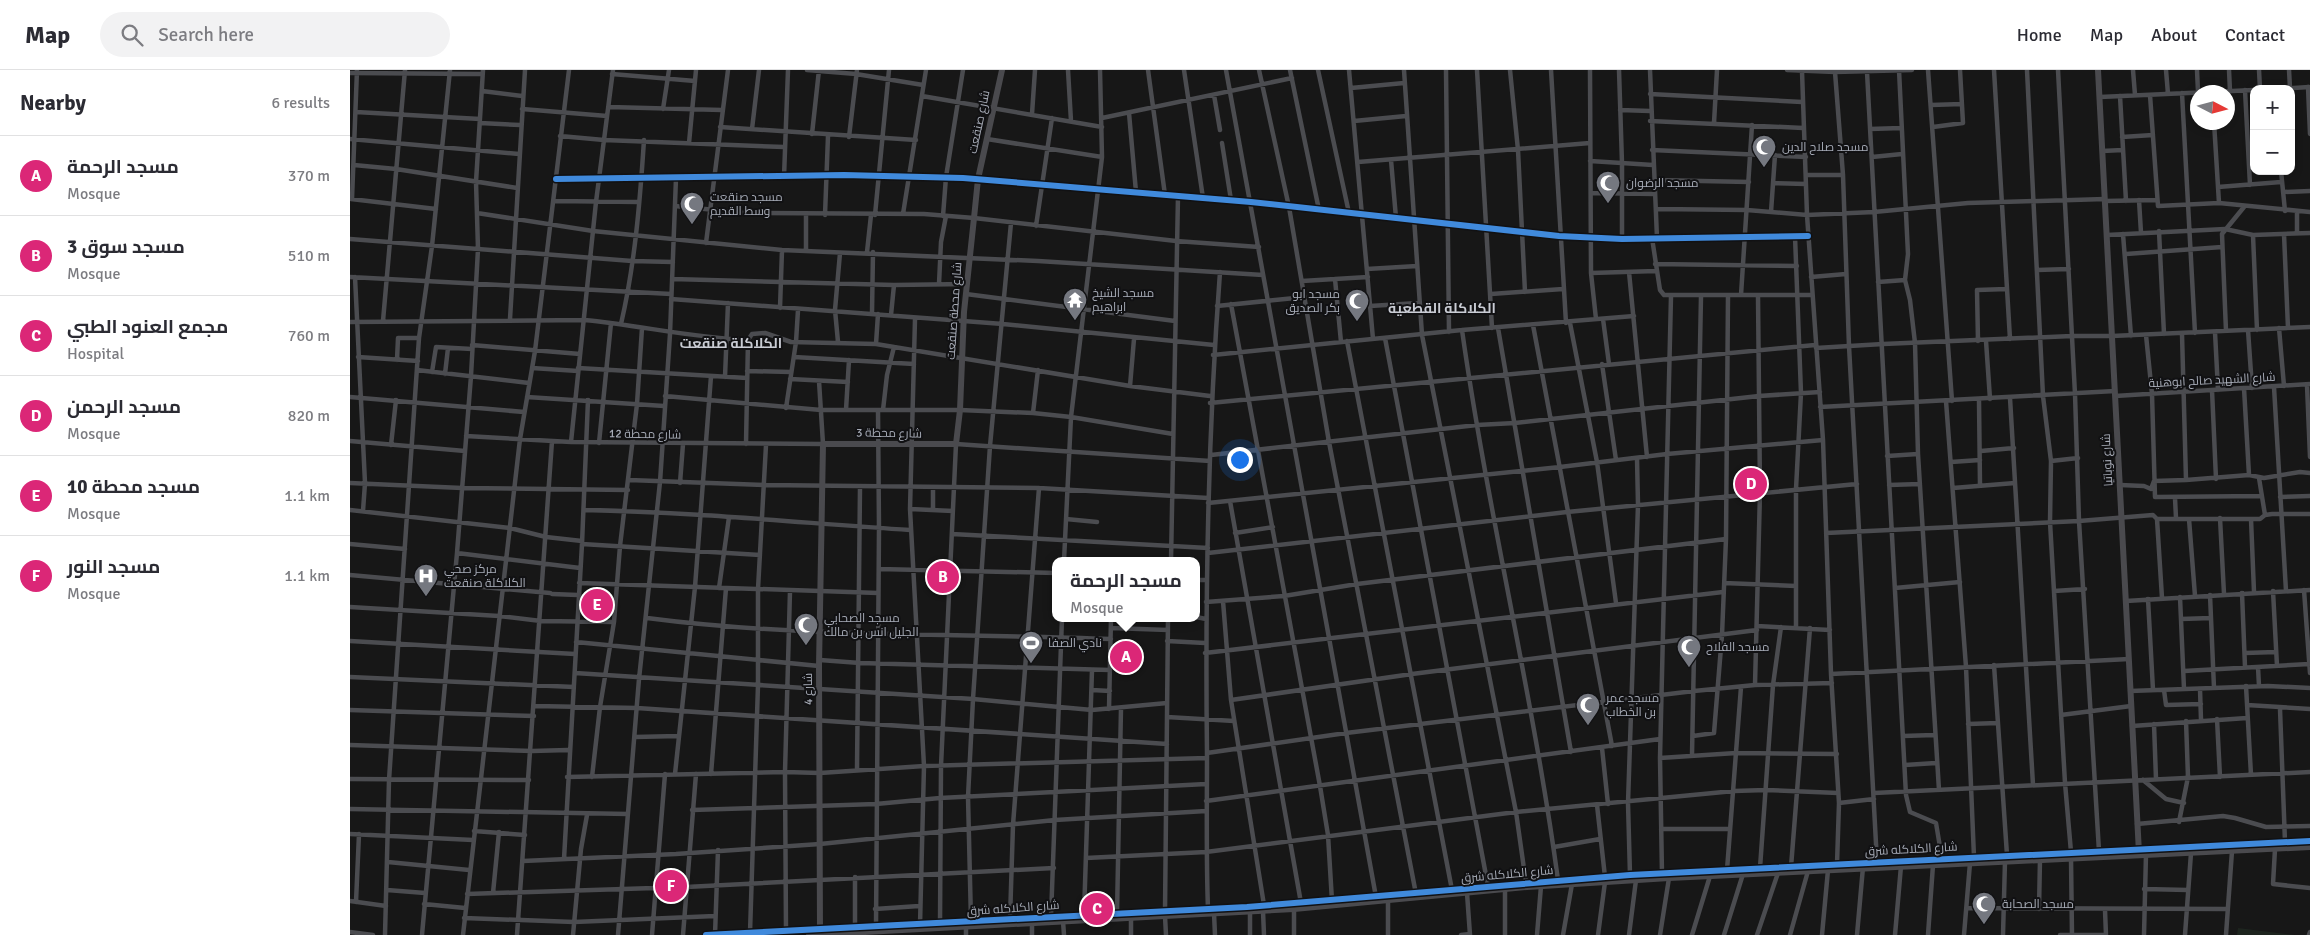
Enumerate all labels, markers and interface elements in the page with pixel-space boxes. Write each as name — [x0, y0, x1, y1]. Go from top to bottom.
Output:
search box — [100, 12, 450, 57]
text: Map — [25, 20, 70, 50]
icon: search — [118, 21, 146, 49]
text: Search here — [158, 23, 254, 47]
text: Home — [2017, 24, 2062, 46]
text: Map — [2090, 24, 2123, 46]
text: About — [2151, 24, 2197, 46]
text: Contact — [2225, 24, 2285, 46]
north arrow — [2190, 85, 2235, 130]
map controls — [2250, 85, 2295, 175]
button: + — [2250, 85, 2295, 130]
street label: شارع صنقعت — [965, 89, 994, 155]
text: Nearby — [20, 90, 86, 116]
text: 6 results — [271, 93, 330, 113]
button: − — [2250, 130, 2295, 175]
mosque icon: مسجد صلاح الدين — [1751, 134, 1777, 168]
place label: مسجد صلاح الدين — [1782, 140, 1868, 155]
text: مسجد الرحمة — [67, 155, 179, 179]
text: A — [31, 166, 41, 186]
text: 370 m — [288, 166, 330, 186]
mosque icon: مسجد الرضوان — [1595, 170, 1621, 204]
place label: مسجد الرضوان — [1626, 176, 1698, 191]
text: Mosque — [67, 184, 120, 204]
place label: مسجد صنقعت وسط القديم — [710, 190, 783, 219]
mosque icon: مسجد صنقعت وسط القديم — [679, 191, 705, 225]
text: مسجد سوق 3 — [67, 235, 185, 259]
text: B — [31, 246, 41, 266]
text: 510 m — [288, 246, 330, 266]
street label: شارع محطة صنقعت — [944, 262, 965, 360]
text: Mosque — [67, 264, 120, 284]
place label: مسجد الشيخ ابراهيم — [1092, 286, 1154, 315]
temple icon: مسجد الشيخ ابراهيم — [1062, 287, 1088, 321]
place label: مسجد ابو بكر الصديق — [1286, 287, 1340, 316]
mosque icon: مسجد ابو بكر الصديق — [1344, 288, 1370, 322]
district label: الكلاكلة القطعية — [1388, 300, 1496, 317]
text: مجمع العنود الطبي — [67, 315, 228, 339]
text: C — [31, 326, 41, 346]
text: 760 m — [288, 326, 330, 346]
district label: الكلاكلة صنقعت — [680, 335, 782, 352]
text: Hospital — [67, 344, 124, 364]
street label: شارع الشهيد صالح ابوهنية — [2148, 370, 2276, 391]
text: مسجد الرحمن — [67, 395, 181, 419]
text: D — [31, 406, 41, 426]
text: 820 m — [288, 406, 330, 426]
text: Mosque — [67, 424, 120, 444]
street label: شارع محطة 3 — [856, 425, 922, 442]
street label: شارع محطة 12 — [609, 426, 681, 443]
street label: شارع نوباتيا — [2099, 433, 2116, 487]
your location — [1227, 447, 1253, 473]
pin: D — [1735, 465, 1767, 503]
text: مسجد محطة 10 — [67, 475, 200, 499]
text: E — [31, 486, 41, 506]
text: 1.1 km — [284, 486, 330, 506]
text: Mosque — [67, 504, 120, 524]
text: مسجد النور — [67, 555, 160, 579]
popup — [1052, 557, 1200, 622]
pin: B — [927, 558, 959, 596]
place label: مركز صحي الكلاكلة صنقعت — [444, 562, 526, 591]
hospital icon: مركز صحي الكلاكلة صنقعت — [413, 563, 439, 597]
text: F — [32, 566, 40, 586]
text: 1.1 km — [284, 566, 330, 586]
text: مسجد الرحمة — [1070, 569, 1182, 593]
text: Mosque — [67, 584, 120, 604]
pin: E — [581, 586, 613, 624]
text: Mosque — [1070, 598, 1124, 618]
place label: مسجد الصحابي الجليل انس بن مالك — [824, 611, 919, 640]
mosque icon: مسجد الصحابي الجليل انس بن مالك — [793, 612, 819, 646]
sports icon: نادي الصفا — [1018, 630, 1044, 664]
mosque icon: مسجد الفلاح — [1676, 634, 1702, 668]
place label: نادي الصفا — [1048, 636, 1102, 653]
pin: A — [1110, 638, 1142, 676]
place label: مسجد الفلاح — [1706, 640, 1770, 655]
street label: شارع 4 — [801, 673, 816, 705]
place label: مسجد عمر بن الخطاب — [1605, 691, 1659, 720]
mosque icon: مسجد عمر بن الخطاب — [1575, 692, 1601, 726]
street label: شارع الكلاكله شرق — [1864, 840, 1958, 859]
street label: شارع الكلاكله شرق — [1460, 863, 1554, 886]
pin: F — [655, 867, 687, 905]
pin: C — [1081, 890, 1113, 928]
mosque icon: مسجد الصحابة — [1971, 891, 1997, 925]
place label: مسجد الصحابة — [2002, 897, 2074, 912]
street label: شارع الكلاكله شرق — [966, 898, 1060, 919]

